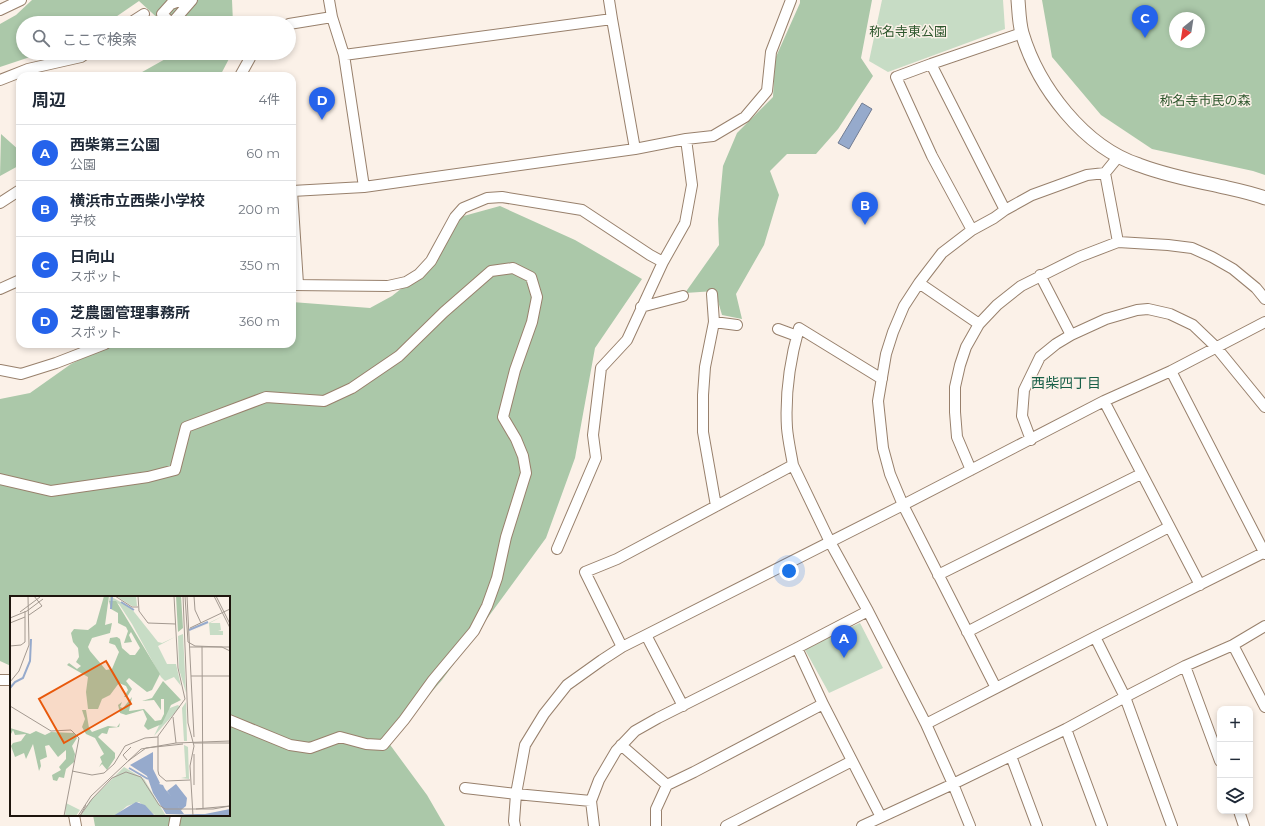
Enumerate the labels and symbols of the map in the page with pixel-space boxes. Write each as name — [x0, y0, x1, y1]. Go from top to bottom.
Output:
pin: C — [1132, 5, 1158, 38]
north arrow — [1169, 12, 1205, 48]
park label: 称名寺東公園 — [869, 23, 947, 39]
pin: D — [309, 87, 335, 120]
park label: 称名寺市民の森 — [1159, 92, 1251, 108]
pin: B — [852, 192, 878, 225]
district label: 西柴四丁目 — [1031, 374, 1101, 392]
your location — [779, 561, 799, 581]
inset map — [10, 596, 230, 816]
pin: A — [831, 625, 857, 658]

